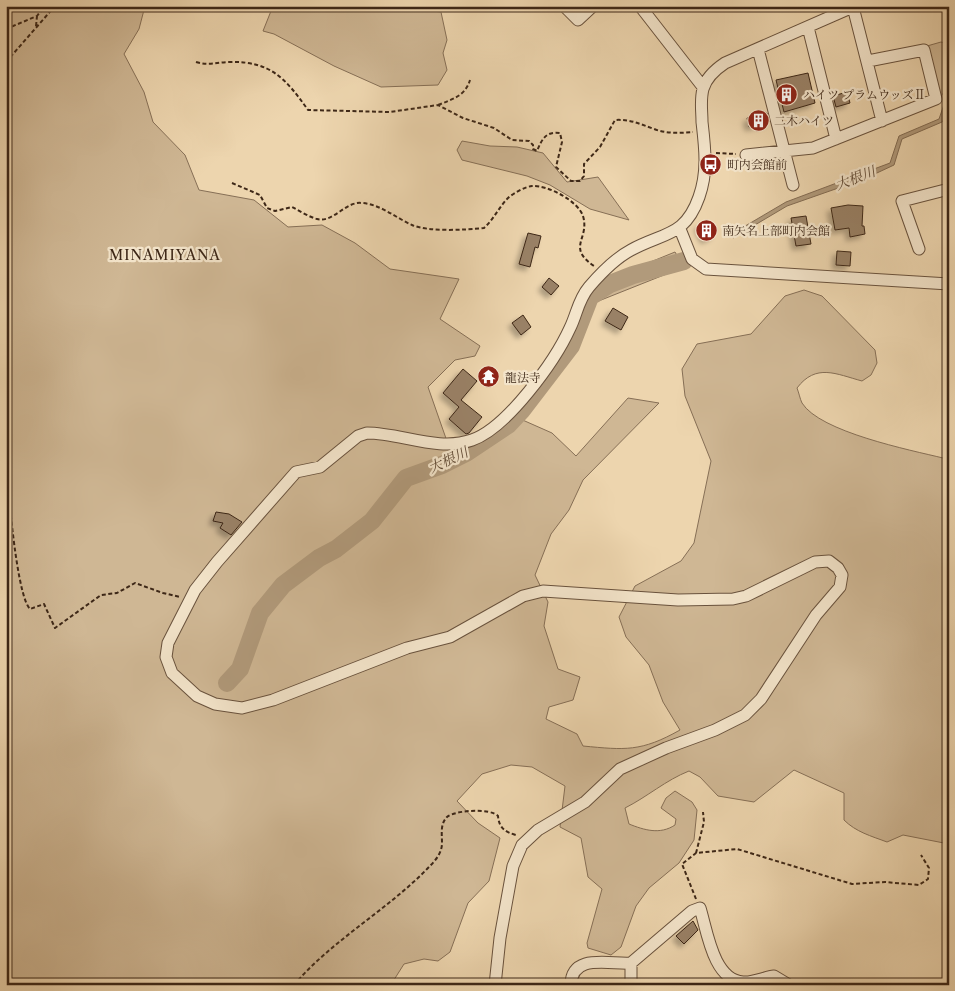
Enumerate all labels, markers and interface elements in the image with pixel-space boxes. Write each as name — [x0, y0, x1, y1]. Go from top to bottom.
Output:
building icon: ハイツ プラムウッズⅡ — [775, 82, 799, 106]
place label: ハイツ プラムウッズⅡ — [803, 87, 926, 102]
building icon: 二木ハイツ — [746, 108, 770, 132]
place label: 二木ハイツ — [774, 113, 834, 128]
bus stop icon: 町内会館前 — [699, 152, 723, 176]
place label: 町内会館前 — [727, 157, 787, 172]
water label: 大根川 — [832, 161, 880, 194]
building icon: 南矢名上部町内会館 — [694, 218, 718, 242]
place label: 南矢名上部町内会館 — [722, 223, 830, 238]
district label: MINAMIYANA — [109, 246, 221, 264]
temple icon: 龍法寺 — [477, 365, 501, 389]
place label: 龍法寺 — [505, 370, 541, 385]
water label: 大根川 — [425, 442, 473, 477]

